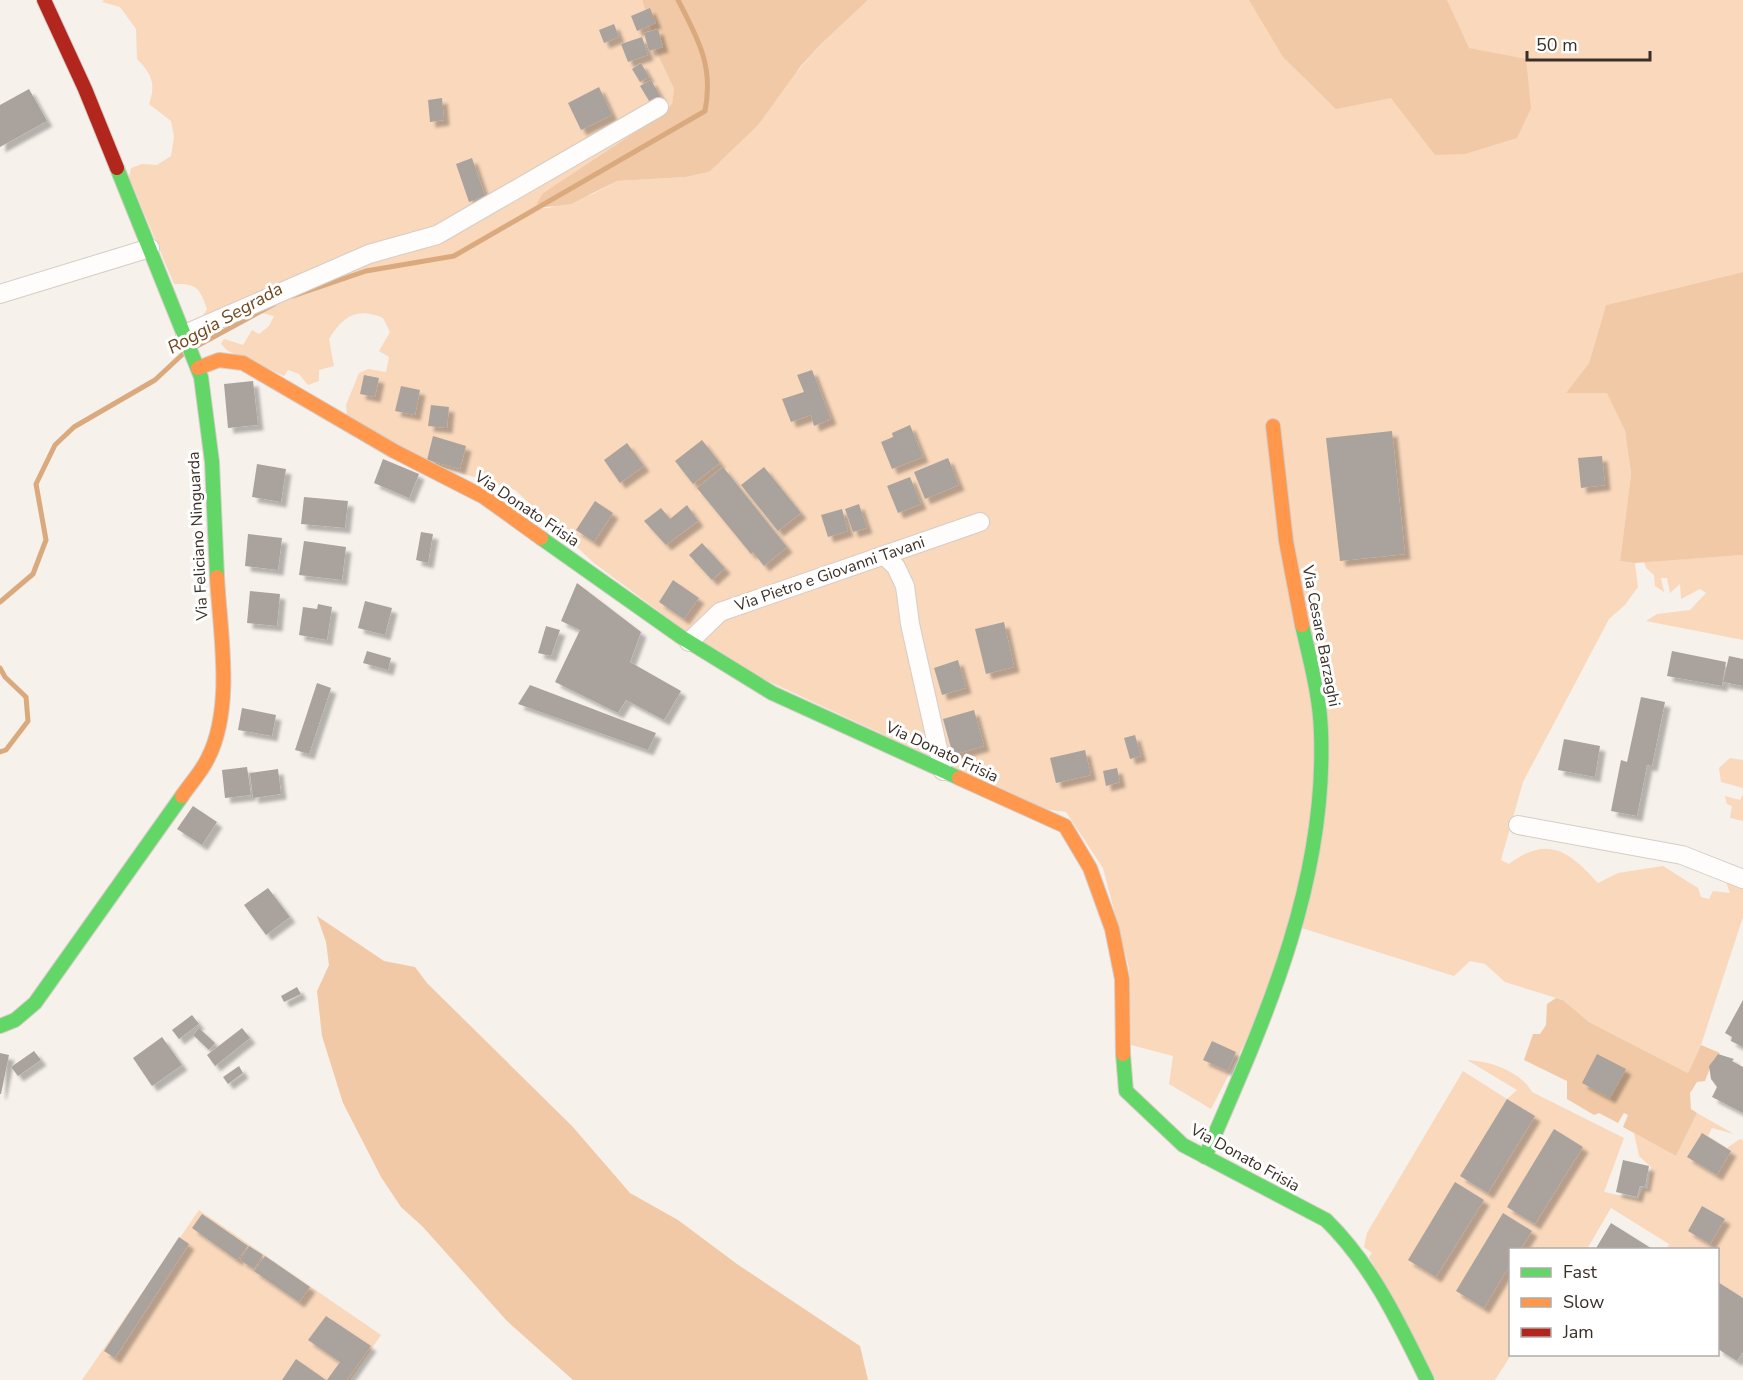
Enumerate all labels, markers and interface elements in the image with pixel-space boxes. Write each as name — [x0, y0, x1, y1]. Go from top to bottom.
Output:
scale bar — [1527, 24, 1650, 62]
text: 50 m — [1536, 33, 1578, 57]
water label: Roggia Segrada — [163, 276, 287, 360]
street label: Via Feliciano Ninguarda — [183, 451, 213, 622]
street label: Via Donato Frisia — [469, 465, 584, 552]
street label: Via Pietro e Giovanni Tavani — [731, 531, 928, 617]
street label: Via Cesare Barzaghi — [1296, 562, 1345, 709]
street label: Via Donato Frisia — [881, 716, 1002, 788]
street label: Via Donato Frisia — [1185, 1118, 1304, 1197]
legend — [1509, 1248, 1719, 1356]
text: Fast — [1563, 1260, 1598, 1284]
text: Slow — [1563, 1290, 1604, 1314]
text: Jam — [1562, 1320, 1594, 1344]

